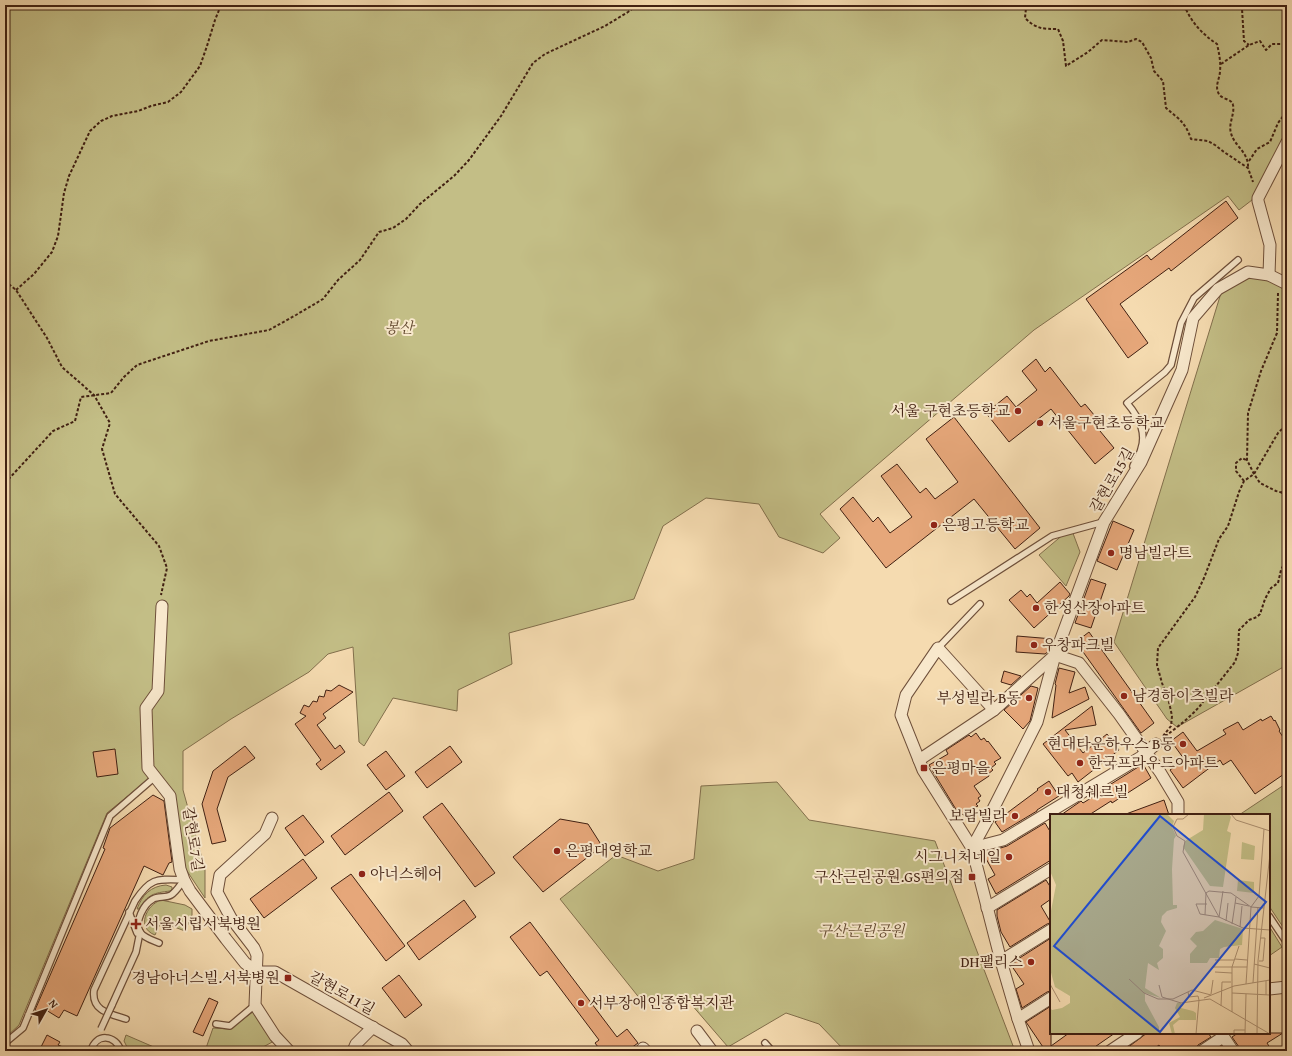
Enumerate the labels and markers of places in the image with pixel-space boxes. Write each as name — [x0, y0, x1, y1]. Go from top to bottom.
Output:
place label: 서울 구현초등학교 — [891, 400, 1010, 421]
marker: 서울 구현초등학교 — [1013, 406, 1023, 416]
place label: 서울구현초등학교 — [1048, 412, 1164, 433]
marker: 서울구현초등학교 — [1035, 418, 1045, 428]
place label: 은평고등학교 — [942, 514, 1029, 535]
marker: 은평고등학교 — [929, 520, 939, 530]
place label: 명남빌라트 — [1119, 542, 1192, 563]
marker: 명남빌라트 — [1106, 548, 1116, 558]
place label: 한성산장아파트 — [1044, 597, 1146, 618]
marker: 한성산장아파트 — [1031, 603, 1041, 613]
place label: 우창파크빌 — [1042, 634, 1114, 655]
marker: 우창파크빌 — [1029, 640, 1039, 650]
place label: 남경하이츠빌라 — [1132, 685, 1234, 706]
place label: 부성빌라 B동 — [937, 687, 1022, 708]
marker: 남경하이츠빌라 — [1119, 691, 1129, 701]
marker: 부성빌라 B동 — [1024, 693, 1034, 703]
place label: 현대타운하우스 B동 — [1047, 733, 1176, 754]
marker: 현대타운하우스 B동 — [1178, 739, 1188, 749]
place label: 한국프라우드아파트 — [1088, 752, 1219, 773]
place label: 은평마을 — [932, 757, 990, 778]
marker: 한국프라우드아파트 — [1075, 758, 1085, 768]
marker: 은평마을 — [919, 763, 929, 773]
place label: 대청쉐르빌 — [1056, 781, 1128, 802]
marker: 대청쉐르빌 — [1043, 787, 1053, 797]
place label: 보람빌라 — [949, 805, 1008, 826]
marker: 보람빌라 — [1010, 811, 1020, 821]
place label: 은평대영학교 — [565, 840, 652, 861]
marker: 은평대영학교 — [552, 846, 562, 856]
place label: 시그니처네일 — [914, 846, 1001, 867]
marker: 시그니처네일 — [1004, 852, 1014, 862]
place label: 아너스헤어 — [370, 863, 442, 884]
place label: 구산근린공원.GS편의점 — [814, 866, 964, 887]
marker: 아너스헤어 — [357, 869, 367, 879]
marker: 구산근린공원.GS편의점 — [967, 872, 977, 882]
place label: 서울시립서북병원 — [145, 913, 261, 934]
marker: 서울시립서북병원 — [130, 918, 142, 930]
place label: DH팰리스 — [960, 951, 1023, 972]
marker: DH팰리스 — [1026, 957, 1036, 967]
place label: 경남아너스빌.서북병원 — [131, 967, 280, 988]
marker: 경남아너스빌.서북병원 — [283, 973, 293, 983]
place label: 서부장애인종합복지관 — [589, 992, 734, 1013]
marker: 서부장애인종합복지관 — [576, 998, 586, 1008]

